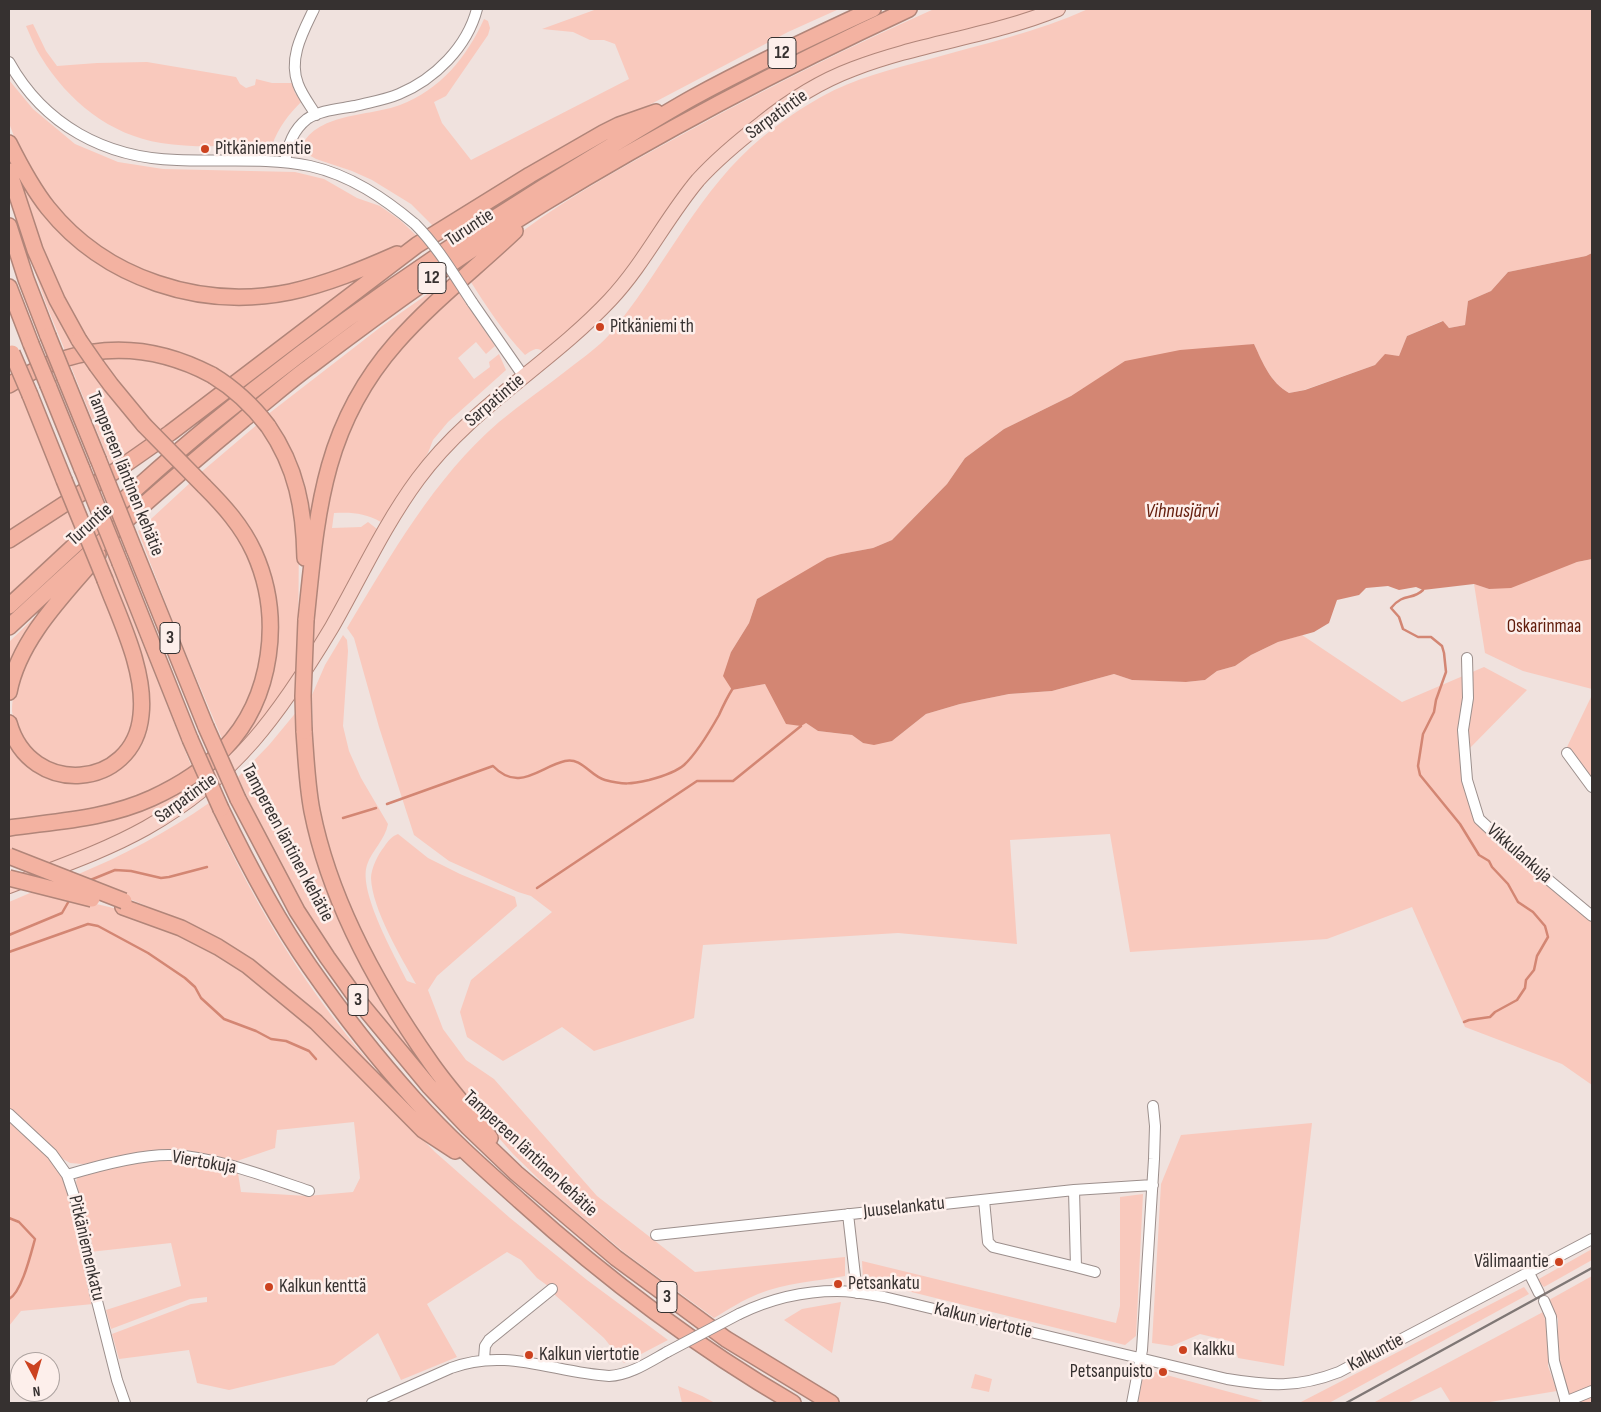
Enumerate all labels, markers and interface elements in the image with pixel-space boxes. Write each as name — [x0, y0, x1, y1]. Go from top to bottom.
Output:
road number: 12 — [768, 38, 796, 68]
street label: Sarpatintie — [742, 85, 812, 145]
place label: Pitkäniementie — [215, 138, 311, 160]
marker: Pitkäniementie — [199, 143, 211, 155]
street label: Turuntie — [442, 204, 498, 252]
road number: 12 — [418, 262, 446, 294]
place label: Pitkäniemi th — [610, 316, 694, 338]
marker: Pitkäniemi th — [594, 321, 606, 333]
street label: Sarpatintie — [461, 370, 529, 432]
street label: Tampereen läntinen kehätie — [82, 388, 168, 560]
street label: Turuntie — [63, 499, 117, 551]
water label: Vihnusjärvi — [1146, 500, 1218, 524]
park label: Oskarinmaa — [1507, 616, 1581, 638]
road number: 3 — [160, 622, 180, 654]
street label: Tampereen läntinen kehätie — [236, 760, 338, 926]
street label: Sarpatintie — [151, 769, 221, 829]
street label: Vikkulankuja — [1482, 819, 1556, 889]
road number: 3 — [348, 984, 368, 1016]
street label: Tampereen läntinen kehätie — [458, 1086, 602, 1222]
street label: Viertokuja — [170, 1146, 238, 1180]
street label: Juuselankatu — [862, 1192, 946, 1224]
street label: Pitkäniemenkatu — [63, 1193, 109, 1303]
place label: Välimaantie — [1474, 1251, 1549, 1273]
marker: Välimaantie — [1553, 1256, 1565, 1268]
place label: Petsankatu — [848, 1273, 920, 1295]
place label: Kalkun kenttä — [279, 1276, 366, 1298]
marker: Petsankatu — [832, 1278, 844, 1290]
marker: Kalkun kenttä — [263, 1281, 275, 1293]
road number: 3 — [657, 1281, 677, 1312]
street label: Kalkun viertotie — [932, 1298, 1034, 1344]
street label: Kalkuntie — [1344, 1329, 1408, 1377]
place label: Kalkku — [1193, 1339, 1235, 1361]
place label: Kalkun viertotie — [539, 1344, 639, 1366]
marker: Kalkku — [1177, 1344, 1189, 1356]
marker: Kalkun viertotie — [523, 1349, 535, 1361]
north arrow — [10, 1352, 60, 1402]
place label: Petsanpuisto — [1070, 1361, 1153, 1383]
marker: Petsanpuisto — [1157, 1366, 1169, 1378]
text: N — [32, 1383, 41, 1400]

